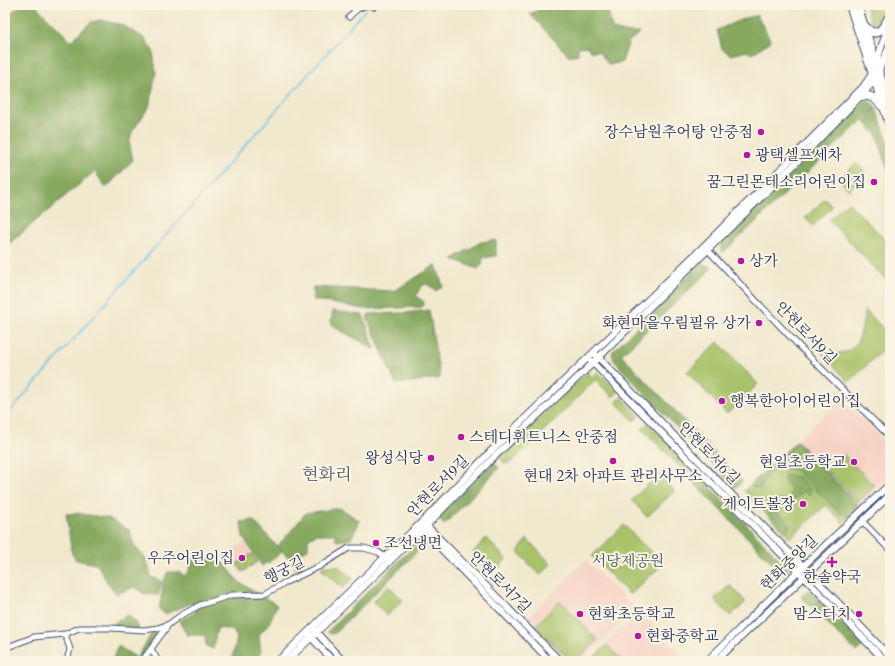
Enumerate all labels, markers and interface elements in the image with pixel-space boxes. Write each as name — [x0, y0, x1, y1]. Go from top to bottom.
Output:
place label: 장수남원추어탕 안중점 — [604, 122, 753, 142]
marker: 장수남원추어탕 안중점 — [756, 127, 766, 137]
place label: 광택셀프세차 — [755, 145, 842, 165]
marker: 광택셀프세차 — [742, 150, 752, 160]
place label: 꿈그린몬테소리어린이집 — [707, 172, 866, 192]
marker: 꿈그린몬테소리어린이집 — [869, 177, 879, 187]
place label: 상가 — [749, 251, 778, 271]
marker: 상가 — [736, 256, 746, 266]
street label: 안현로서9길 — [771, 297, 841, 369]
place label: 화현마을우림필유 상가 — [602, 313, 752, 333]
marker: 화현마을우림필유 상가 — [754, 318, 764, 328]
place label: 행복한아이어린이집 — [730, 391, 860, 411]
marker: 행복한아이어린이집 — [717, 396, 727, 406]
street label: 안현로서6길 — [674, 417, 744, 489]
place label: 스테디휘트니스 안중점 — [469, 427, 618, 447]
marker: 스테디휘트니스 안중점 — [456, 432, 466, 442]
place label: 왕성식당 — [365, 448, 424, 468]
street label: 안현로서9길 — [403, 451, 473, 521]
place label: 현일초등학교 — [759, 452, 846, 472]
marker: 왕성식당 — [426, 453, 436, 463]
marker: 현대 2차 아파트 관리사무소 — [608, 456, 618, 466]
marker: 현일초등학교 — [849, 457, 859, 467]
district label: 현화리 — [302, 463, 352, 486]
place label: 현대 2차 아파트 관리사무소 — [523, 466, 703, 486]
place label: 게이트볼장 — [723, 494, 796, 514]
marker: 게이트볼장 — [798, 499, 808, 509]
street label: 현화중앙길 — [756, 531, 822, 595]
place label: 조선냉면 — [384, 533, 442, 553]
marker: 조선냉면 — [371, 538, 381, 548]
street label: 안현로서7길 — [465, 547, 535, 617]
place label: 우주어린이집 — [147, 548, 234, 568]
street label: 행궁길 — [260, 551, 308, 589]
park label: 서당제공원 — [592, 551, 664, 571]
marker: 우주어린이집 — [237, 553, 247, 563]
marker: 한솔약국 — [827, 557, 837, 567]
place label: 한솔약국 — [803, 567, 861, 587]
place label: 현화초등학교 — [588, 604, 675, 624]
place label: 맘스터치 — [793, 604, 851, 624]
marker: 현화초등학교 — [575, 609, 585, 619]
marker: 맘스터치 — [854, 609, 864, 619]
place label: 현화중학교 — [646, 626, 719, 646]
marker: 현화중학교 — [633, 631, 643, 641]

